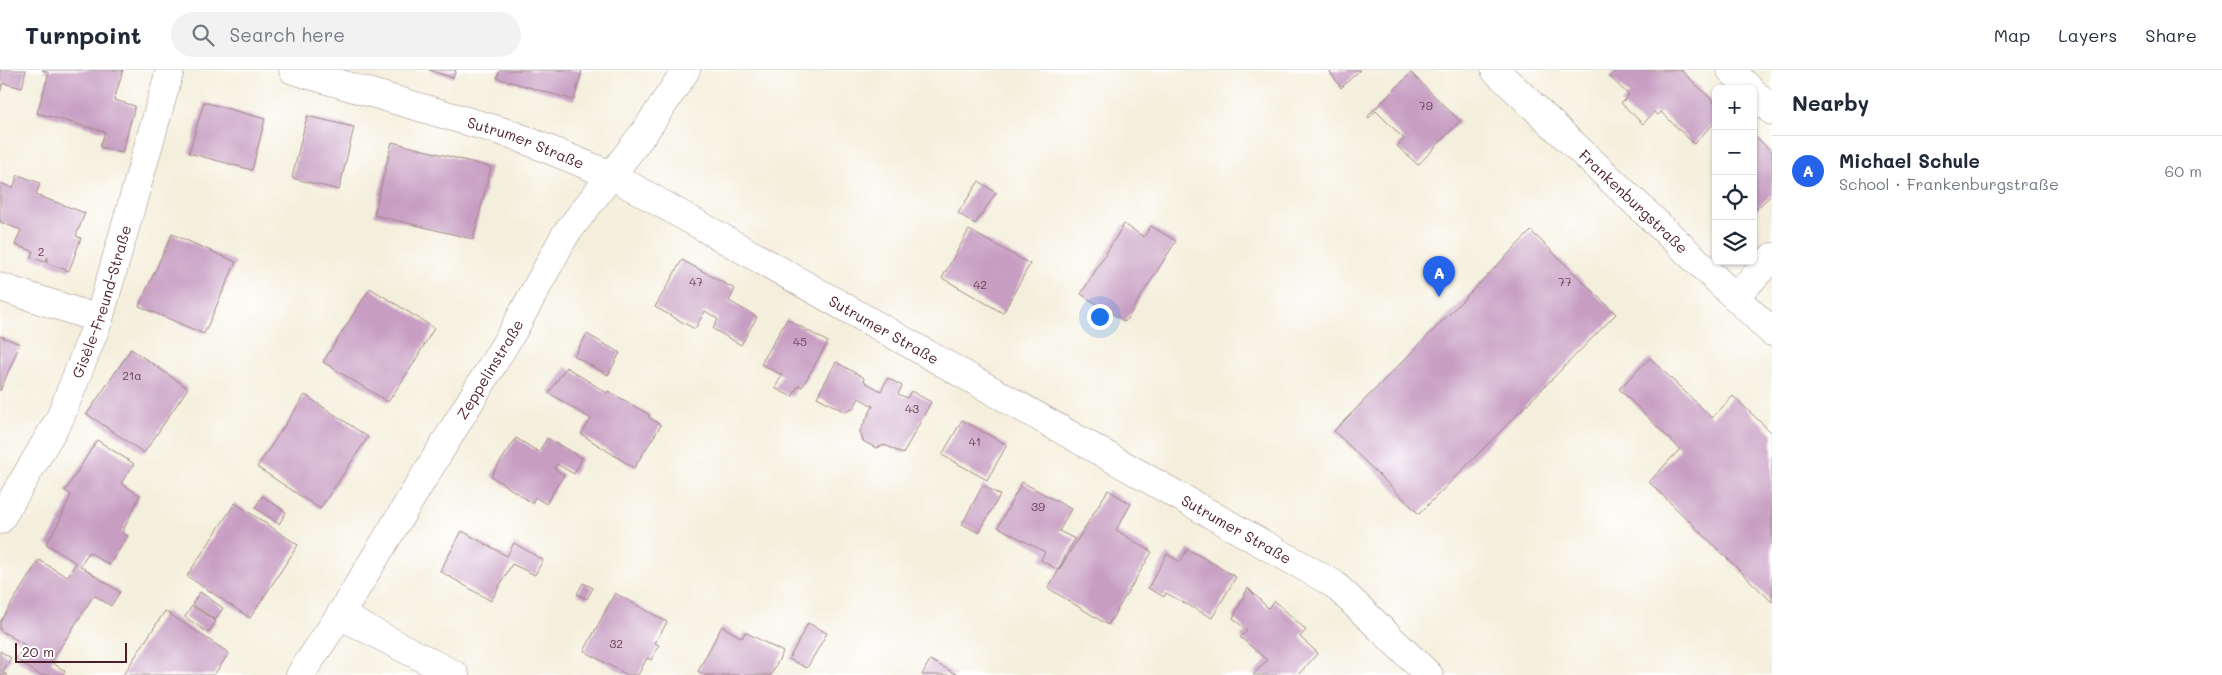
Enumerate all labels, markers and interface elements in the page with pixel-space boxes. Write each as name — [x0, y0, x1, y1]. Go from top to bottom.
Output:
search box — [171, 12, 521, 57]
text: Turnpoint — [25, 19, 141, 50]
icon: search — [189, 21, 217, 49]
text: Search here — [229, 22, 345, 47]
text: Map — [1994, 23, 2030, 47]
text: Layers — [2058, 23, 2117, 47]
text: Share — [2145, 23, 2197, 47]
map controls — [1712, 85, 1757, 265]
button: + — [1712, 85, 1757, 130]
text: Nearby — [1792, 89, 1869, 116]
house number: 79 — [1419, 97, 1433, 113]
street label: Sutrumer Straße — [465, 112, 587, 173]
button: − — [1712, 130, 1757, 175]
street label: Frankenburgstraße — [1575, 145, 1693, 258]
text: Michael Schule — [1839, 148, 1980, 173]
text: A — [1802, 160, 1814, 181]
text: 60 m — [2165, 160, 2202, 181]
text: School · Frankenburgstraße — [1839, 173, 2059, 194]
button: locate — [1712, 175, 1757, 220]
button: layers — [1712, 220, 1757, 265]
street label: Gisèle-Freund-Straße — [67, 223, 135, 381]
house number: 2 — [38, 243, 44, 259]
pin: A — [1423, 256, 1455, 297]
house number: 47 — [689, 273, 703, 289]
house number: 77 — [1558, 273, 1572, 289]
house number: 42 — [973, 276, 987, 292]
street label: Sutrumer Straße — [825, 290, 943, 369]
your location — [1087, 304, 1113, 330]
street label: Zeppelinstraße — [452, 316, 528, 423]
house number: 45 — [793, 333, 807, 349]
house number: 21a — [122, 367, 142, 383]
house number: 43 — [905, 400, 919, 416]
house number: 41 — [969, 433, 981, 449]
street label: Sutrumer Straße — [1178, 490, 1295, 568]
house number: 39 — [1031, 498, 1045, 514]
house number: 32 — [609, 635, 623, 651]
scale bar — [15, 640, 128, 663]
text: 20 m — [22, 642, 54, 661]

